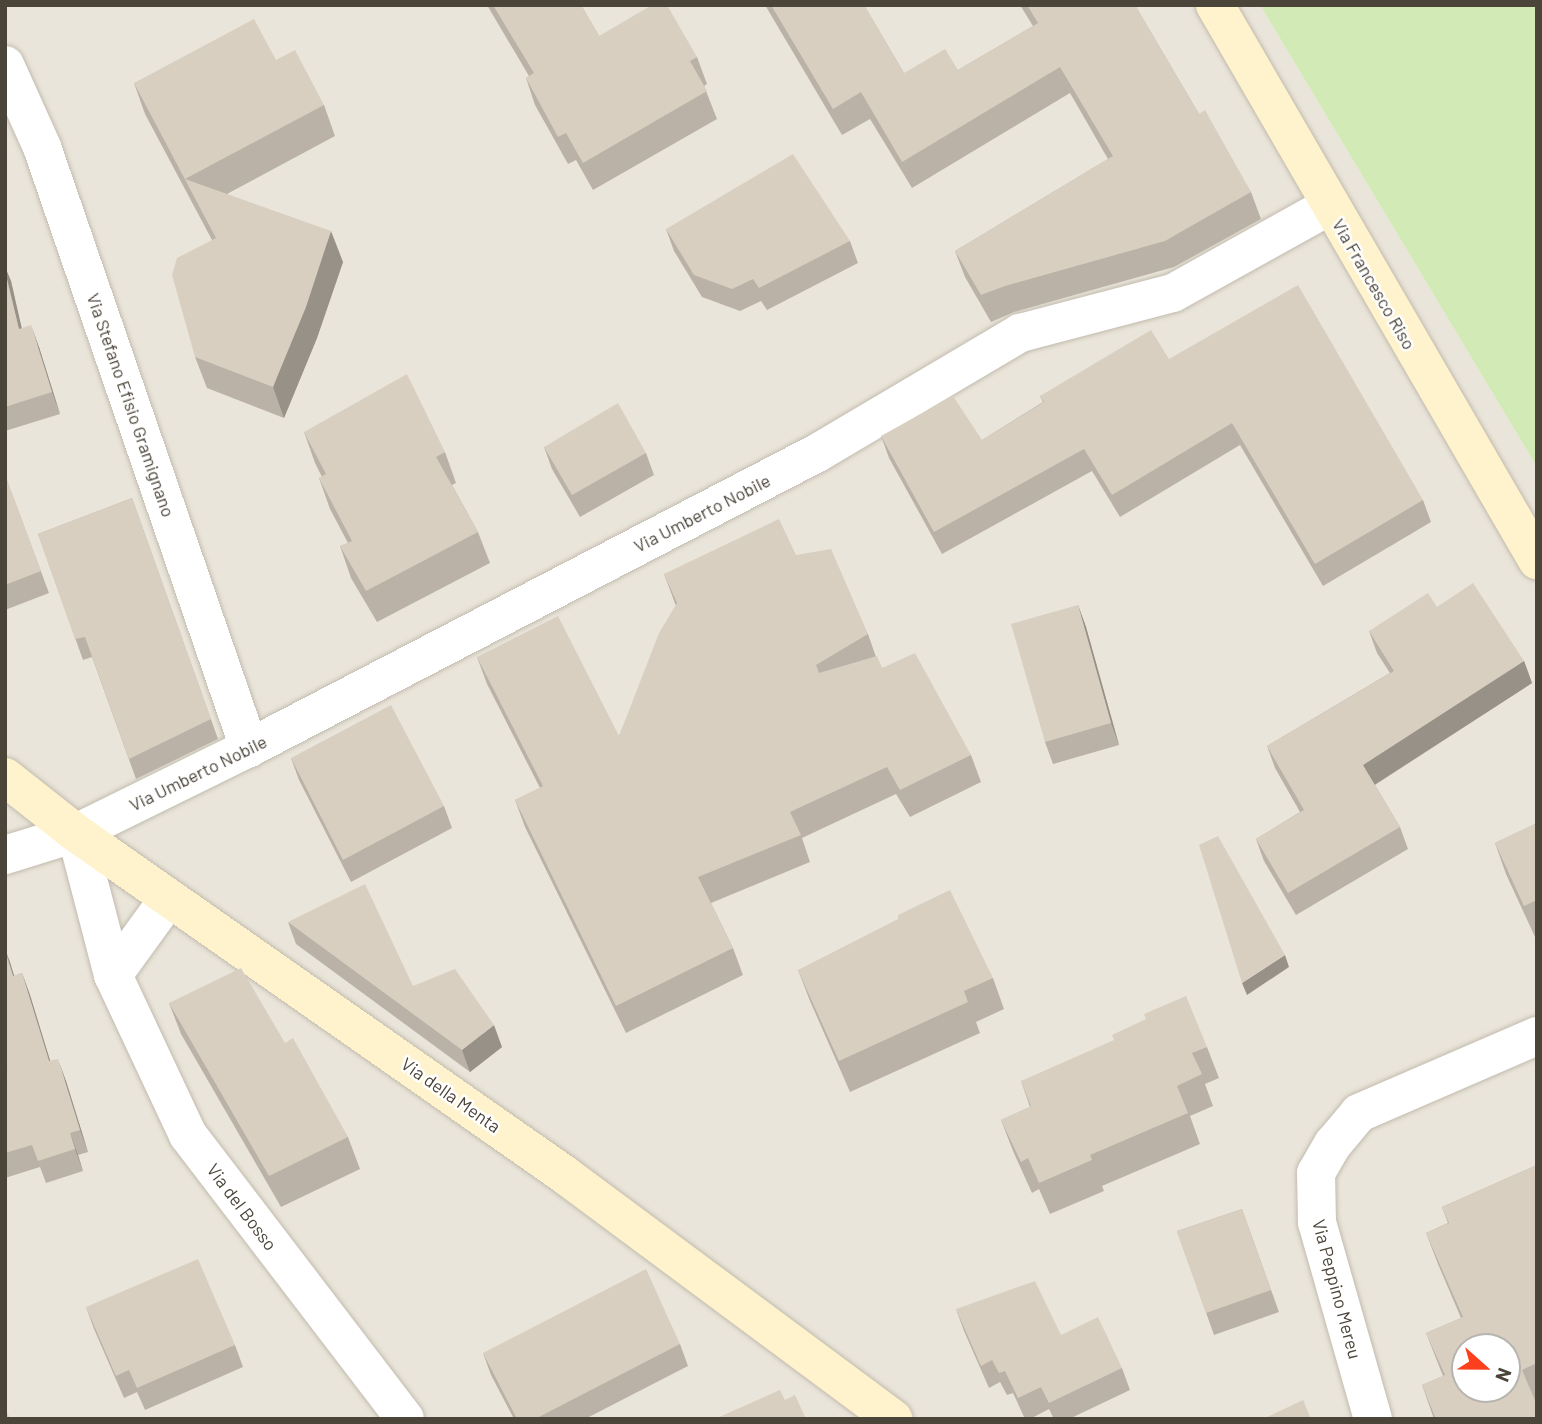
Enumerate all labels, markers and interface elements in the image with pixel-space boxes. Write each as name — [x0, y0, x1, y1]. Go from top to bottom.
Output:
street label: Via Francesco Riso — [1328, 215, 1420, 353]
street label: Via Stefano Efisio Gramignano — [82, 290, 180, 520]
street label: Via Umberto Nobile — [630, 469, 774, 557]
street label: Via Umberto Nobile — [126, 730, 270, 816]
street label: Via della Menta — [397, 1053, 505, 1137]
street label: Via del Bosso — [202, 1159, 282, 1255]
street label: Via Peppino Mereu — [1308, 1217, 1366, 1361]
north arrow — [1451, 1333, 1521, 1403]
text: N — [1491, 1365, 1517, 1385]

